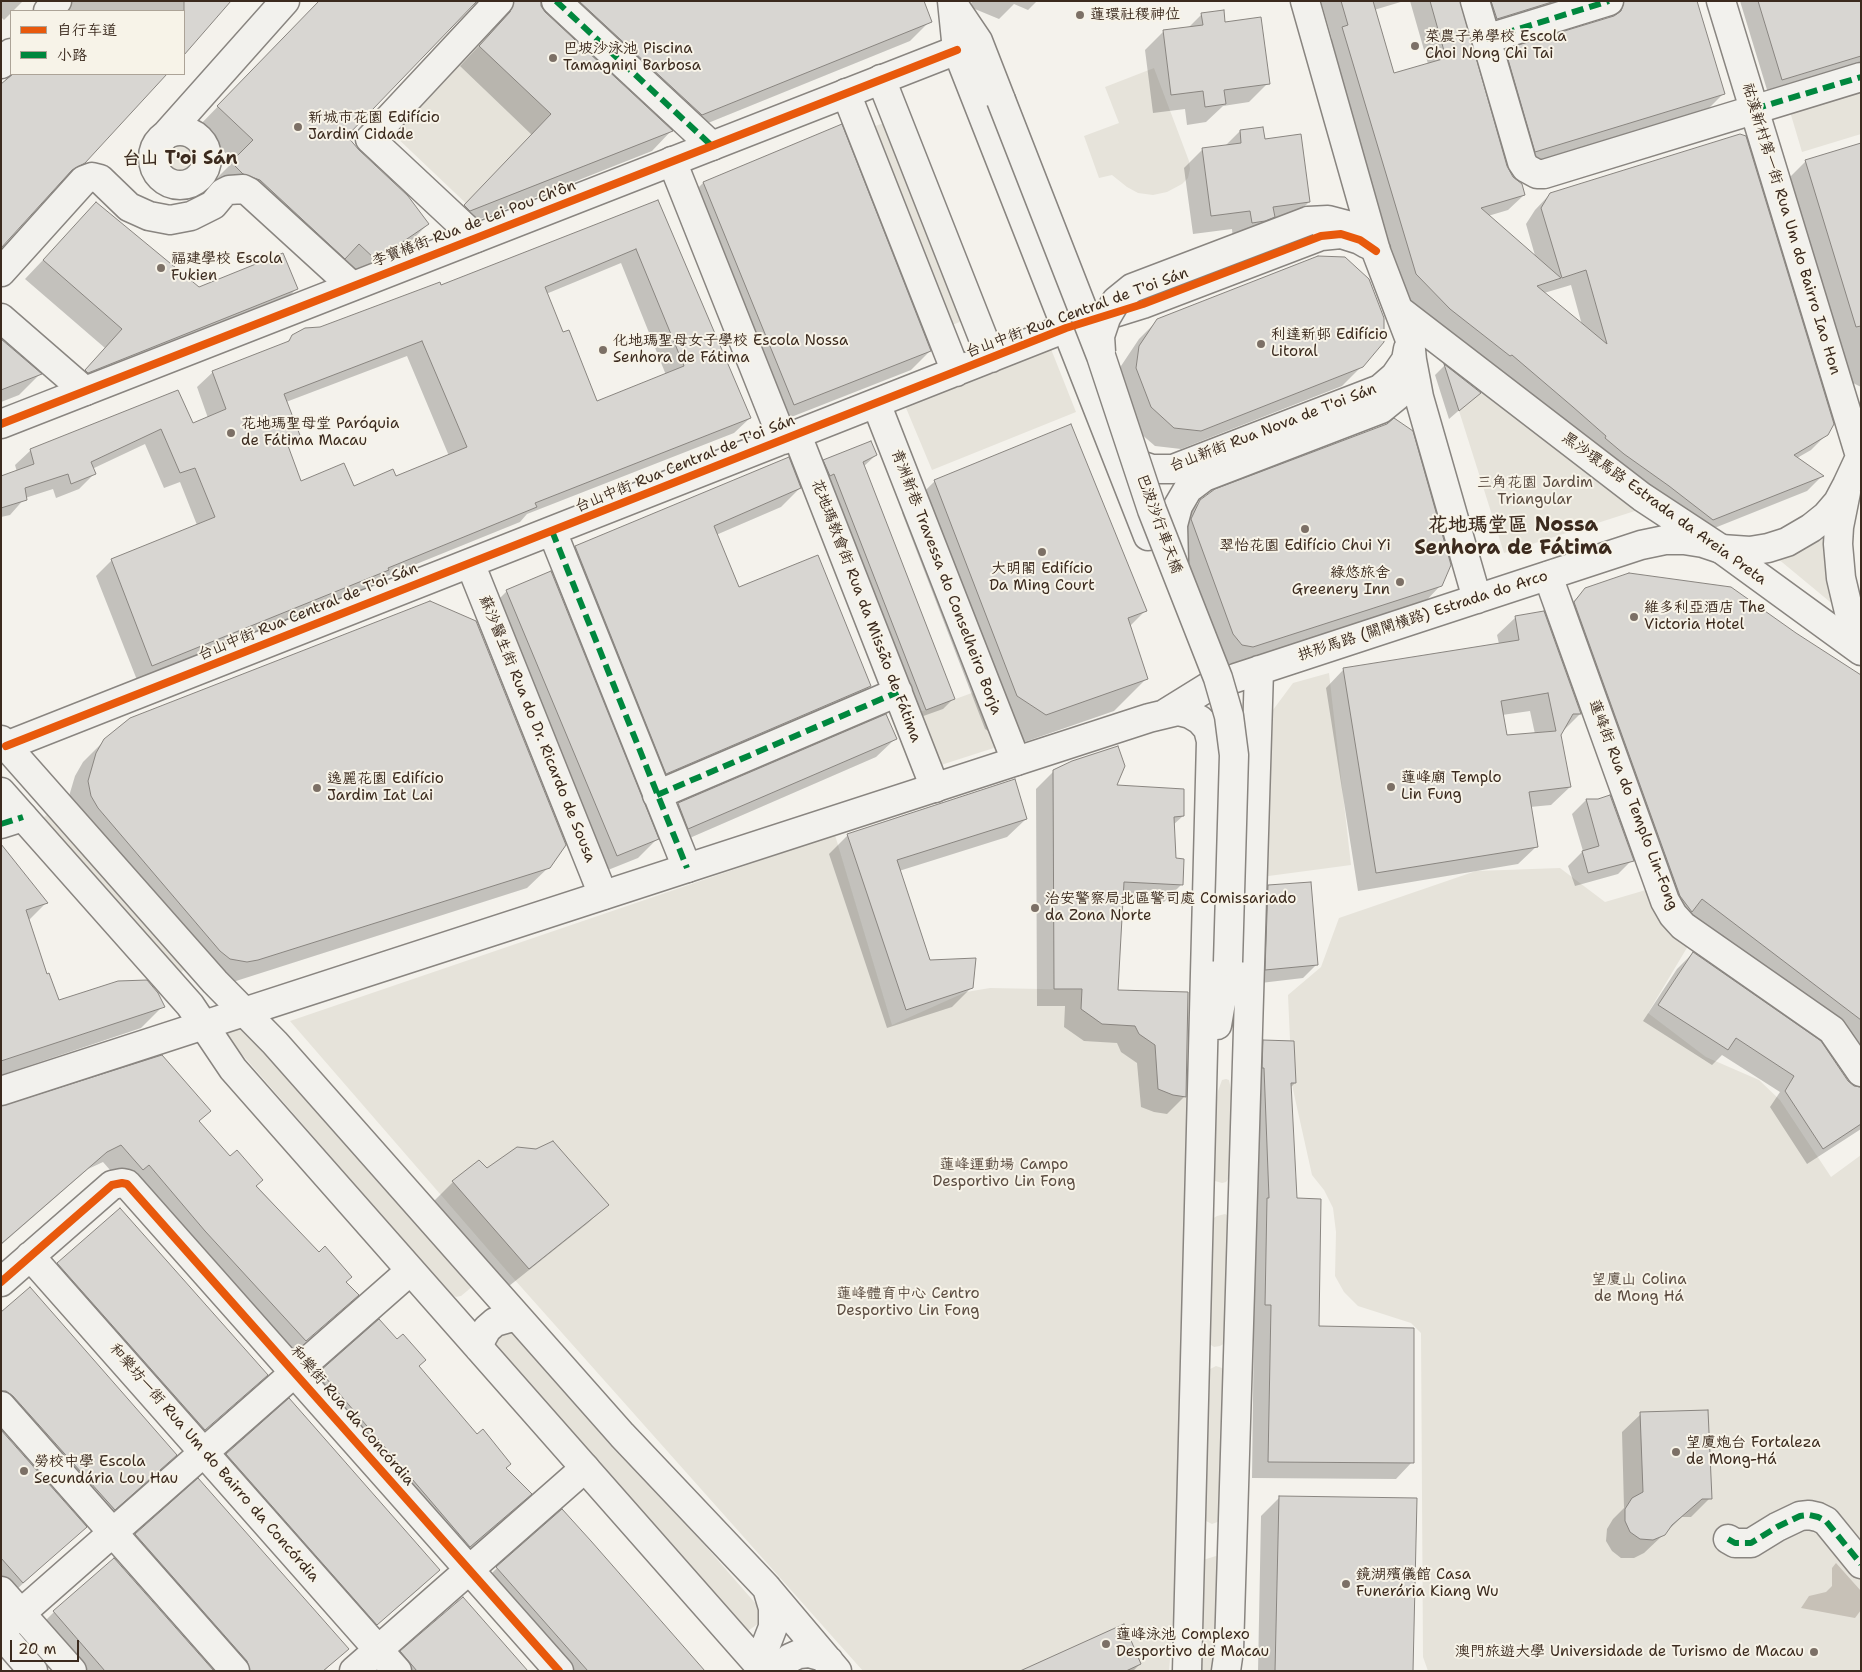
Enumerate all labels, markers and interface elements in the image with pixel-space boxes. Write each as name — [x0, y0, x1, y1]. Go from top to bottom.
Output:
place label: 蓮環社稷神位 — [1090, 6, 1180, 24]
marker: 蓮環社稷神位 — [1074, 9, 1086, 21]
legend — [10, 10, 185, 75]
text: 自行车道 — [57, 20, 117, 40]
place label: 菜農子弟學校 Escola Choi Nong Chi Tai — [1425, 28, 1566, 63]
place label: 巴坡沙泳池 Piscina Tamagnini Barbosa — [563, 40, 701, 75]
marker: 菜農子弟學校 Escola Choi Nong Chi Tai — [1409, 40, 1421, 52]
text: 小路 — [57, 45, 87, 65]
marker: 巴坡沙泳池 Piscina Tamagnini Barbosa — [547, 52, 559, 64]
street label: 祐漢新村第一街 Rua Um do Bairro Iao Hon — [1738, 81, 1844, 377]
place label: 新城市花園 Edifício Jardim Cidade — [308, 109, 440, 144]
marker: 新城市花園 Edifício Jardim Cidade — [292, 121, 304, 133]
district label: 台山 T'oi Sán — [122, 148, 238, 170]
street label: 李寶椿街 Rua de Lei Pou Ch'ôn — [370, 177, 578, 271]
place label: 福建學校 Escola Fukien — [171, 250, 282, 285]
marker: 福建學校 Escola Fukien — [155, 262, 167, 274]
street label: 台山中街 Rua Central de T'oi Sán — [963, 264, 1191, 362]
place label: 利達新邨 Edifício Litoral — [1271, 326, 1388, 361]
place label: 化地瑪聖母女子學校 Escola Nossa Senhora de Fátima — [613, 332, 848, 367]
marker: 利達新邨 Edifício Litoral — [1255, 338, 1267, 350]
marker: 化地瑪聖母女子學校 Escola Nossa Senhora de Fátima — [597, 344, 609, 356]
street label: 台山新街 Rua Nova de T'oi Sán — [1167, 380, 1379, 476]
street label: 台山中街 Rua Central de T'oi Sán — [572, 412, 798, 516]
place label: 花地瑪聖母堂 Paróquia de Fátima Macau — [241, 415, 399, 450]
marker: 花地瑪聖母堂 Paróquia de Fátima Macau — [225, 427, 237, 439]
street label: 黑沙環馬路 Estrada da Areia Preta — [1558, 429, 1770, 589]
street label: 青洲新巷 Travessa do Conselheiro Borja — [887, 447, 1005, 717]
street label: 巴波沙行車天橋 — [1133, 472, 1185, 576]
park label: 三角花園 Jardim Triangular — [1477, 474, 1593, 509]
street label: 花地瑪教會街 Rua da Missão de Fátima — [807, 477, 925, 745]
district label: 花地瑪堂區 Nossa Senhora de Fátima — [1414, 514, 1612, 561]
marker: 翠怡花園 Edifício Chui Yi — [1299, 523, 1311, 535]
place label: 翠怡花園 Edifício Chui Yi — [1219, 537, 1391, 555]
marker: 大明閣 Edifício Da Ming Court — [1036, 546, 1048, 558]
street label: 台山中街 Rua Central de T'oi Sán — [195, 560, 421, 664]
place label: 大明閣 Edifício Da Ming Court — [989, 560, 1095, 595]
place label: 綠悠旅舍 Greenery Inn — [1292, 564, 1390, 599]
street label: 拱形馬路 (關閘橫路) Estrada do Arco — [1296, 567, 1550, 665]
marker: 綠悠旅舍 Greenery Inn — [1394, 576, 1406, 588]
street label: 蘇沙醫生街 Rua do Dr. Ricardo de Sousa — [475, 593, 599, 865]
place label: 維多利亞酒店 The Victoria Hotel — [1644, 599, 1765, 634]
marker: 維多利亞酒店 The Victoria Hotel — [1628, 611, 1640, 623]
street label: 蓮峰街 Rua do Templo Lin-Fong — [1584, 697, 1682, 913]
place label: 蓮峰廟 Templo Lin Fung — [1401, 769, 1502, 804]
place label: 逸麗花園 Edifício Jardim Iat Lai — [327, 770, 444, 805]
marker: 蓮峰廟 Templo Lin Fung — [1385, 781, 1397, 793]
marker: 逸麗花園 Edifício Jardim Iat Lai — [311, 782, 323, 794]
place label: 治安警察局北區警司處 Comissariado da Zona Norte — [1045, 890, 1296, 925]
marker: 治安警察局北區警司處 Comissariado da Zona Norte — [1029, 902, 1041, 914]
park label: 蓮峰運動場 Campo Desportivo Lin Fong — [933, 1156, 1075, 1191]
park label: 望廈山 Colina de Mong Há — [1592, 1271, 1686, 1306]
park label: 蓮峰體育中心 Centro Desportivo Lin Fong — [836, 1285, 980, 1320]
street label: 和樂坊一街 Rua Um do Bairro da Concórdia — [105, 1340, 323, 1586]
street label: 和樂街 Rua da Concórdia — [286, 1342, 418, 1490]
place label: 望廈炮台 Fortaleza de Mong-Há — [1686, 1434, 1820, 1469]
marker: 望廈炮台 Fortaleza de Mong-Há — [1670, 1446, 1682, 1458]
place label: 勞校中學 Escola Secundária Lou Hau — [34, 1453, 178, 1488]
marker: 勞校中學 Escola Secundária Lou Hau — [18, 1465, 30, 1477]
place label: 鏡湖殯儀館 Casa Funerária Kiang Wu — [1356, 1566, 1499, 1601]
marker: 鏡湖殯儀館 Casa Funerária Kiang Wu — [1340, 1578, 1352, 1590]
place label: 蓮峰泳池 Complexo Desportivo de Macau — [1116, 1626, 1269, 1661]
scale bar — [12, 1630, 81, 1662]
marker: 蓮峰泳池 Complexo Desportivo de Macau — [1100, 1638, 1112, 1650]
text: 20 m — [18, 1639, 57, 1659]
place label: 澳門旅遊大學 Universidade de Turismo de Macau — [1455, 1643, 1804, 1661]
marker: 澳門旅遊大學 Universidade de Turismo de Macau — [1808, 1646, 1820, 1658]

